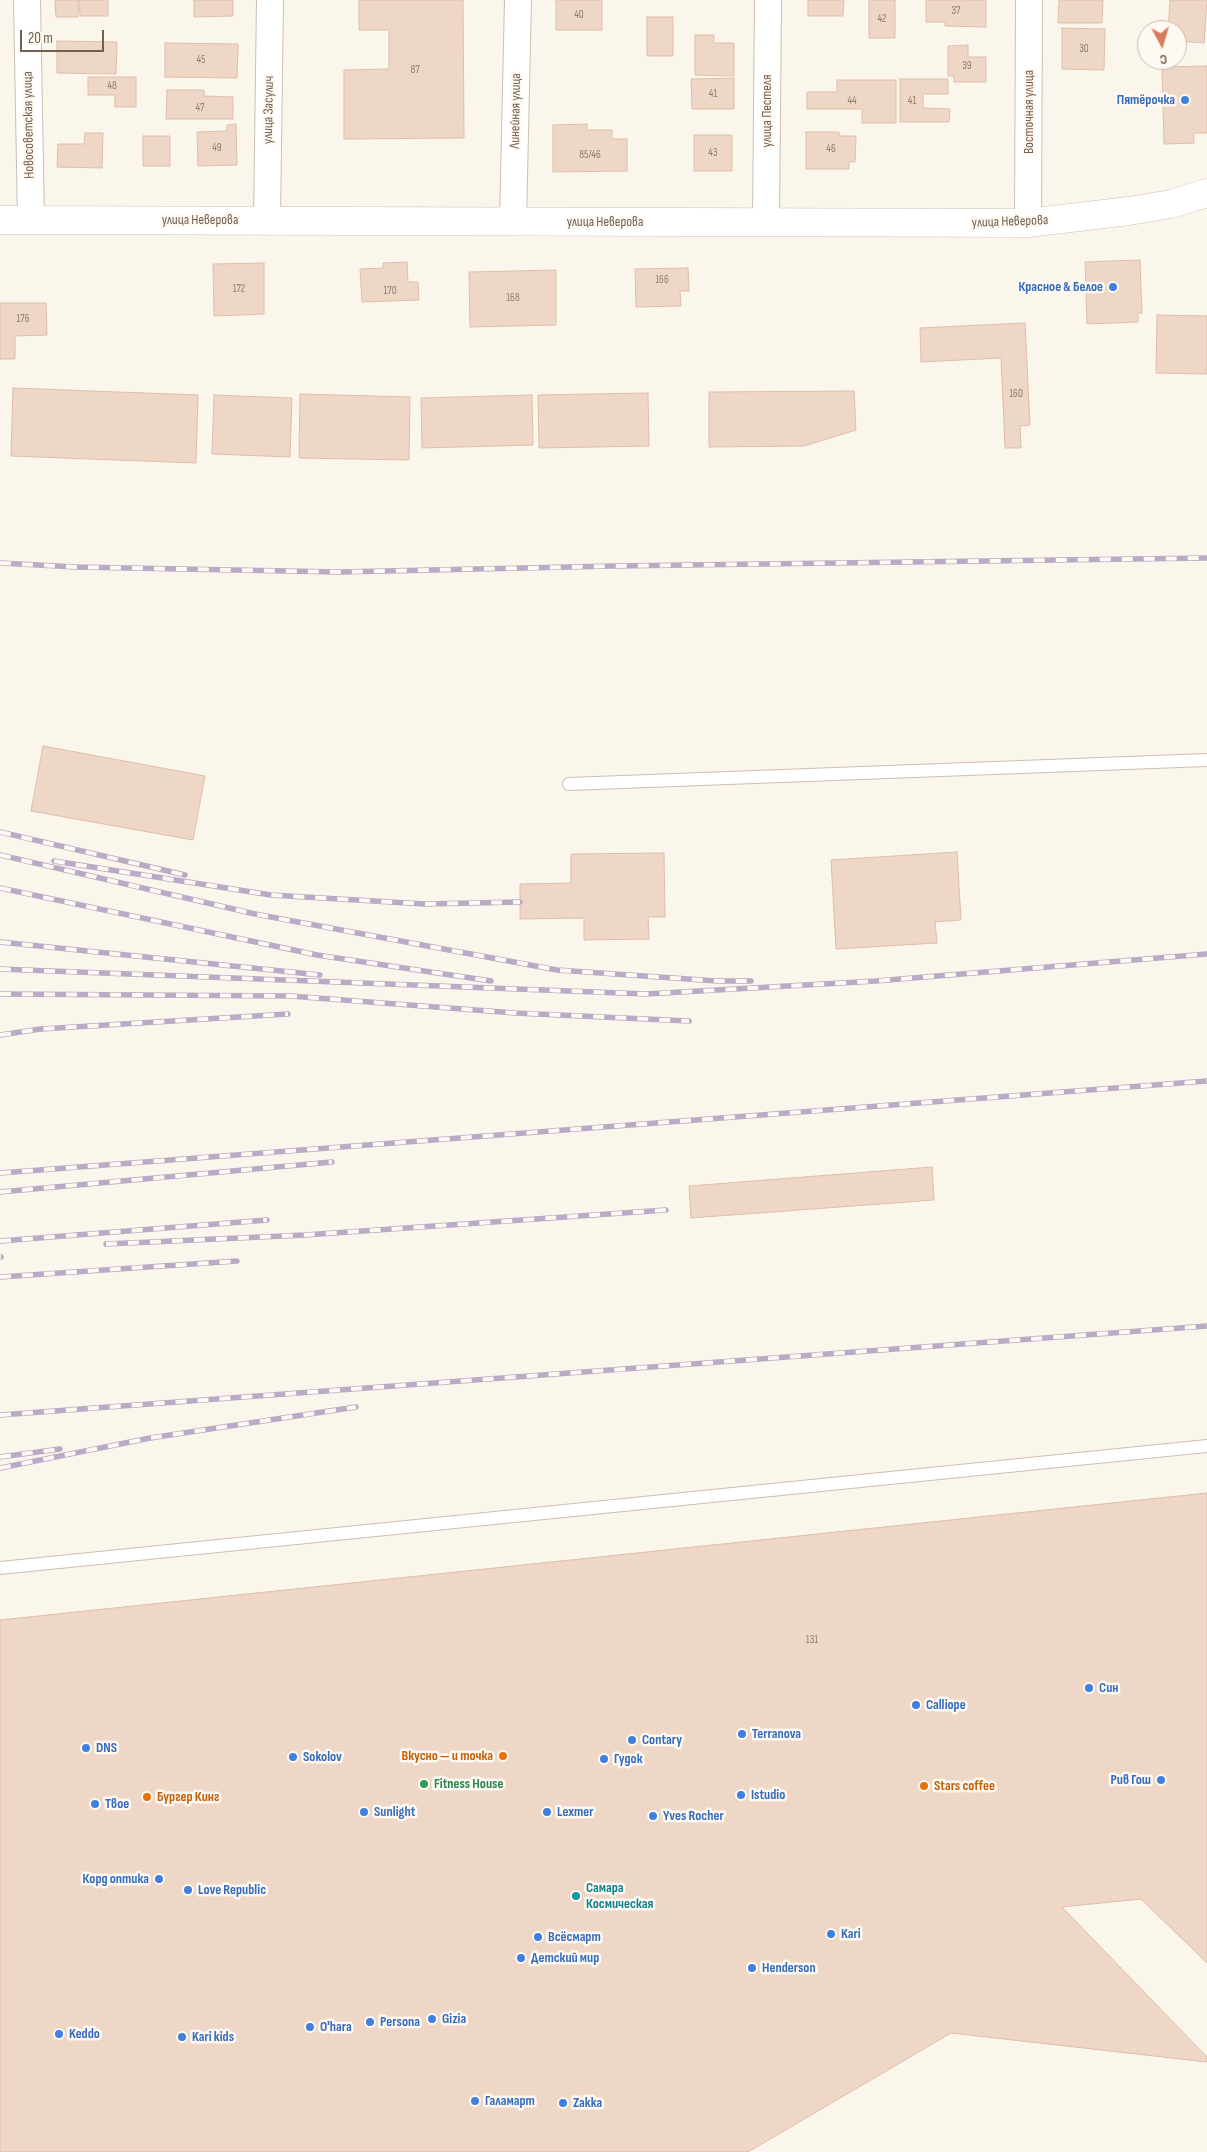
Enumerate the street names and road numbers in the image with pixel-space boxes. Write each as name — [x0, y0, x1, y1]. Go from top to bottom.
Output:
street label: Восточная улица — [1021, 70, 1037, 154]
street label: Новосоветская улица — [20, 71, 38, 179]
street label: Линейная улица — [507, 73, 525, 149]
street label: улица Пестеля — [759, 75, 775, 147]
street label: улица Засулич — [260, 76, 278, 144]
street label: улица Неверова — [162, 212, 238, 228]
street label: улица Неверова — [971, 212, 1049, 232]
street label: улица Неверова — [567, 214, 643, 230]

